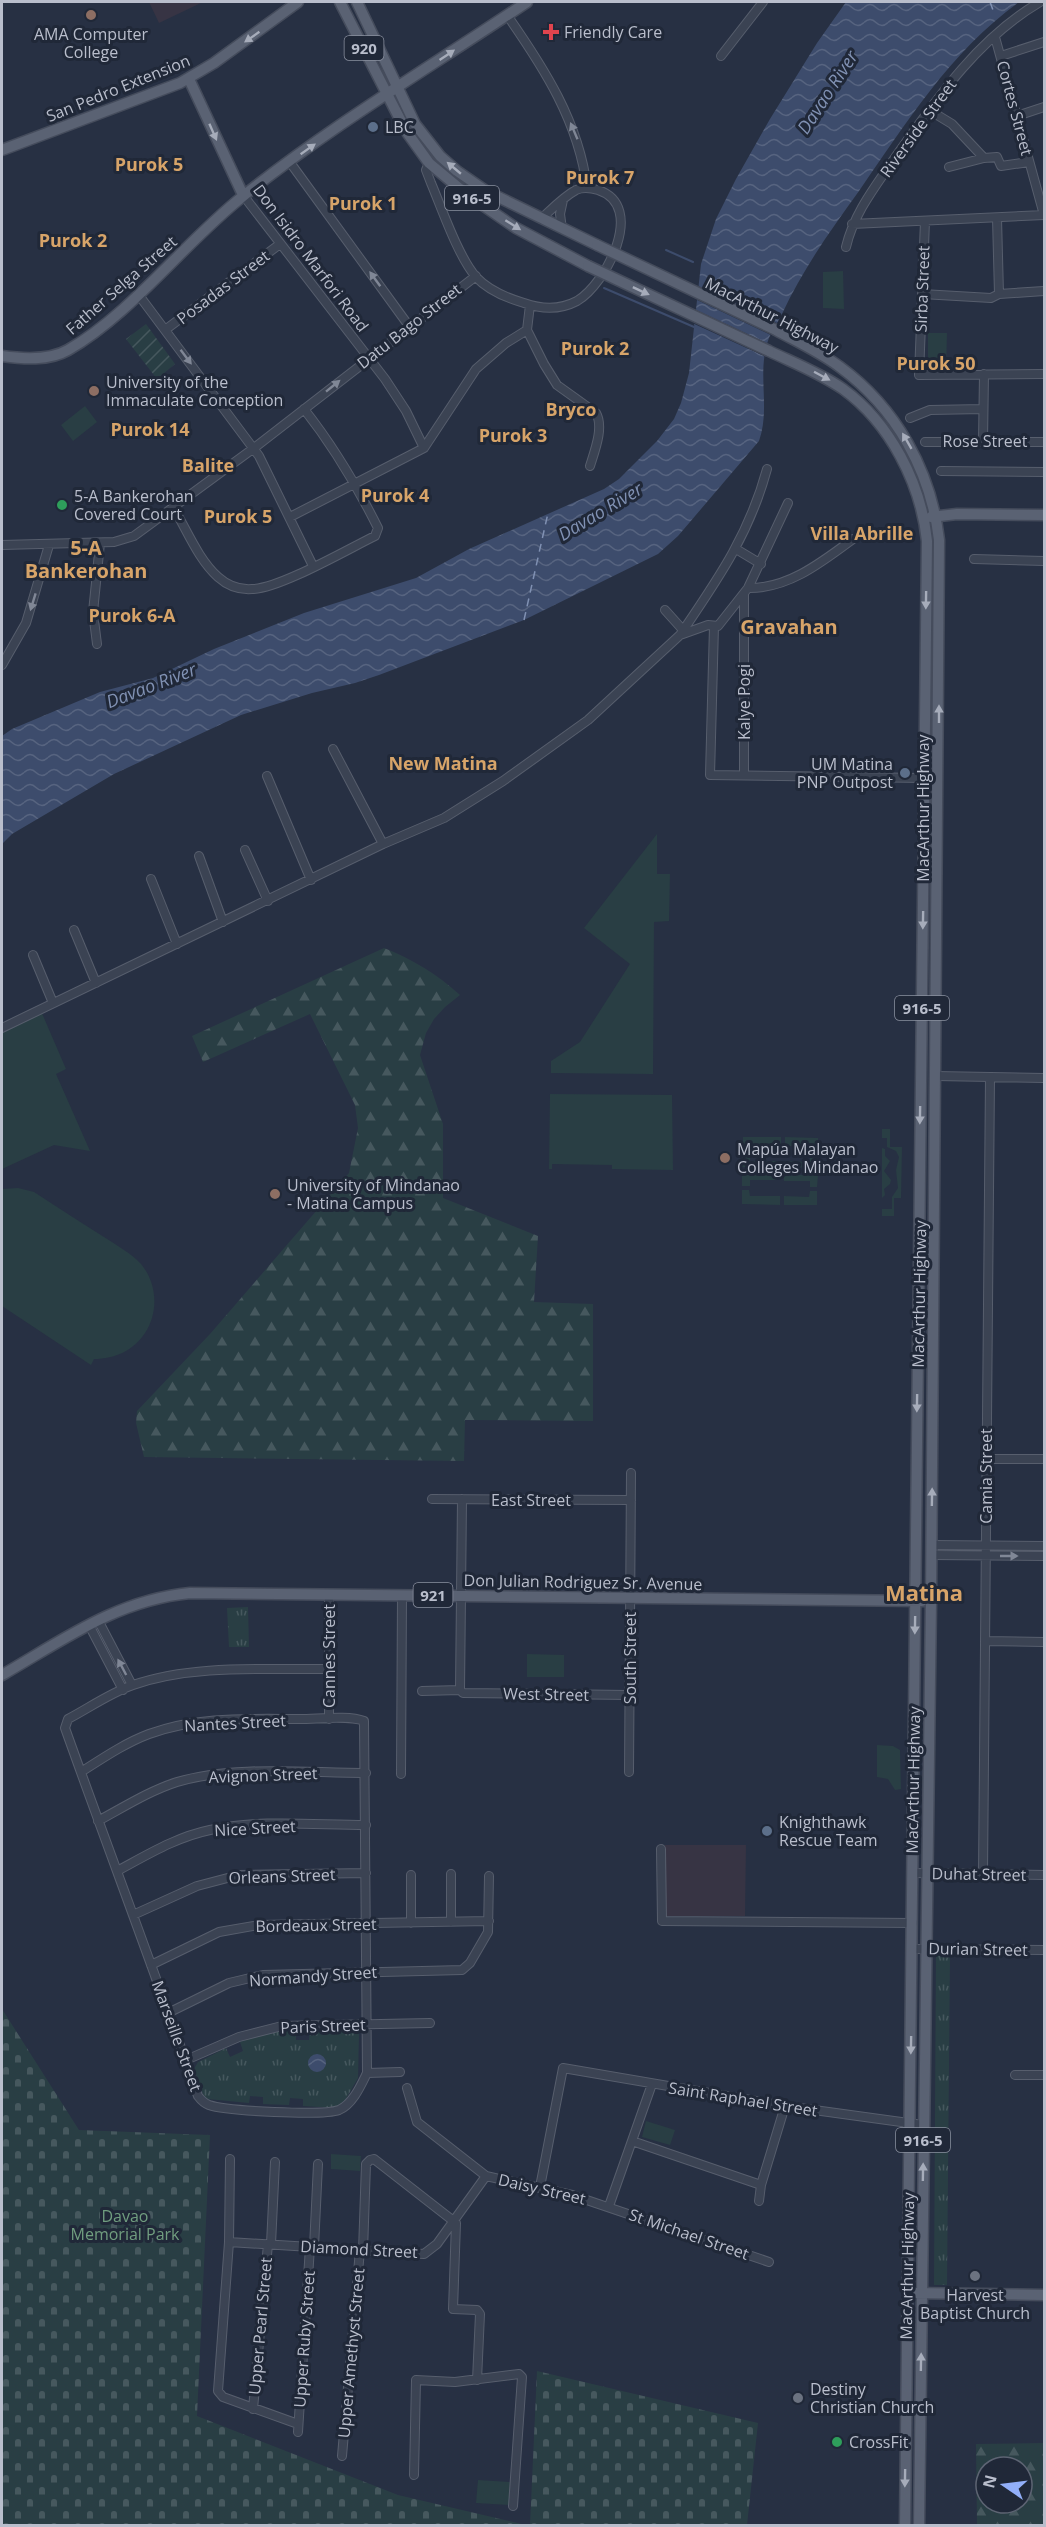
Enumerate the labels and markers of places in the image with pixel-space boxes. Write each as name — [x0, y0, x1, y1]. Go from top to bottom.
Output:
marker: AMA Computer College — [84, 8, 98, 22]
place label: Friendly Care — [564, 21, 662, 43]
place label: AMA Computer College — [34, 23, 149, 63]
marker: Friendly Care — [542, 23, 560, 41]
place label: LBC — [385, 116, 414, 138]
marker: LBC — [366, 120, 380, 134]
place label: University of the Immaculate Conception — [106, 371, 283, 411]
marker: University of the Immaculate Conception — [87, 384, 101, 398]
place label: 5-A Bankerohan Covered Court — [74, 485, 194, 525]
marker: 5-A Bankerohan Covered Court — [55, 498, 69, 512]
place label: UM Matina PNP Outpost — [797, 753, 893, 793]
marker: UM Matina PNP Outpost — [898, 766, 912, 780]
place label: Mapúa Malayan Colleges Mindanao — [737, 1138, 878, 1178]
marker: Mapúa Malayan Colleges Mindanao — [718, 1151, 732, 1165]
place label: University of Mindanao - Matina Campus — [287, 1174, 460, 1214]
marker: University of Mindanao - Matina Campus — [268, 1187, 282, 1201]
place label: Knighthawk Rescue Team — [779, 1811, 878, 1851]
marker: Knighthawk Rescue Team — [760, 1824, 774, 1838]
marker: Harvest Baptist Church — [968, 2269, 982, 2283]
place label: Harvest Baptist Church — [920, 2284, 1030, 2324]
place label: Destiny Christian Church — [810, 2378, 934, 2418]
marker: Destiny Christian Church — [791, 2391, 805, 2405]
place label: CrossFit — [849, 2431, 909, 2453]
marker: CrossFit — [830, 2435, 844, 2449]

